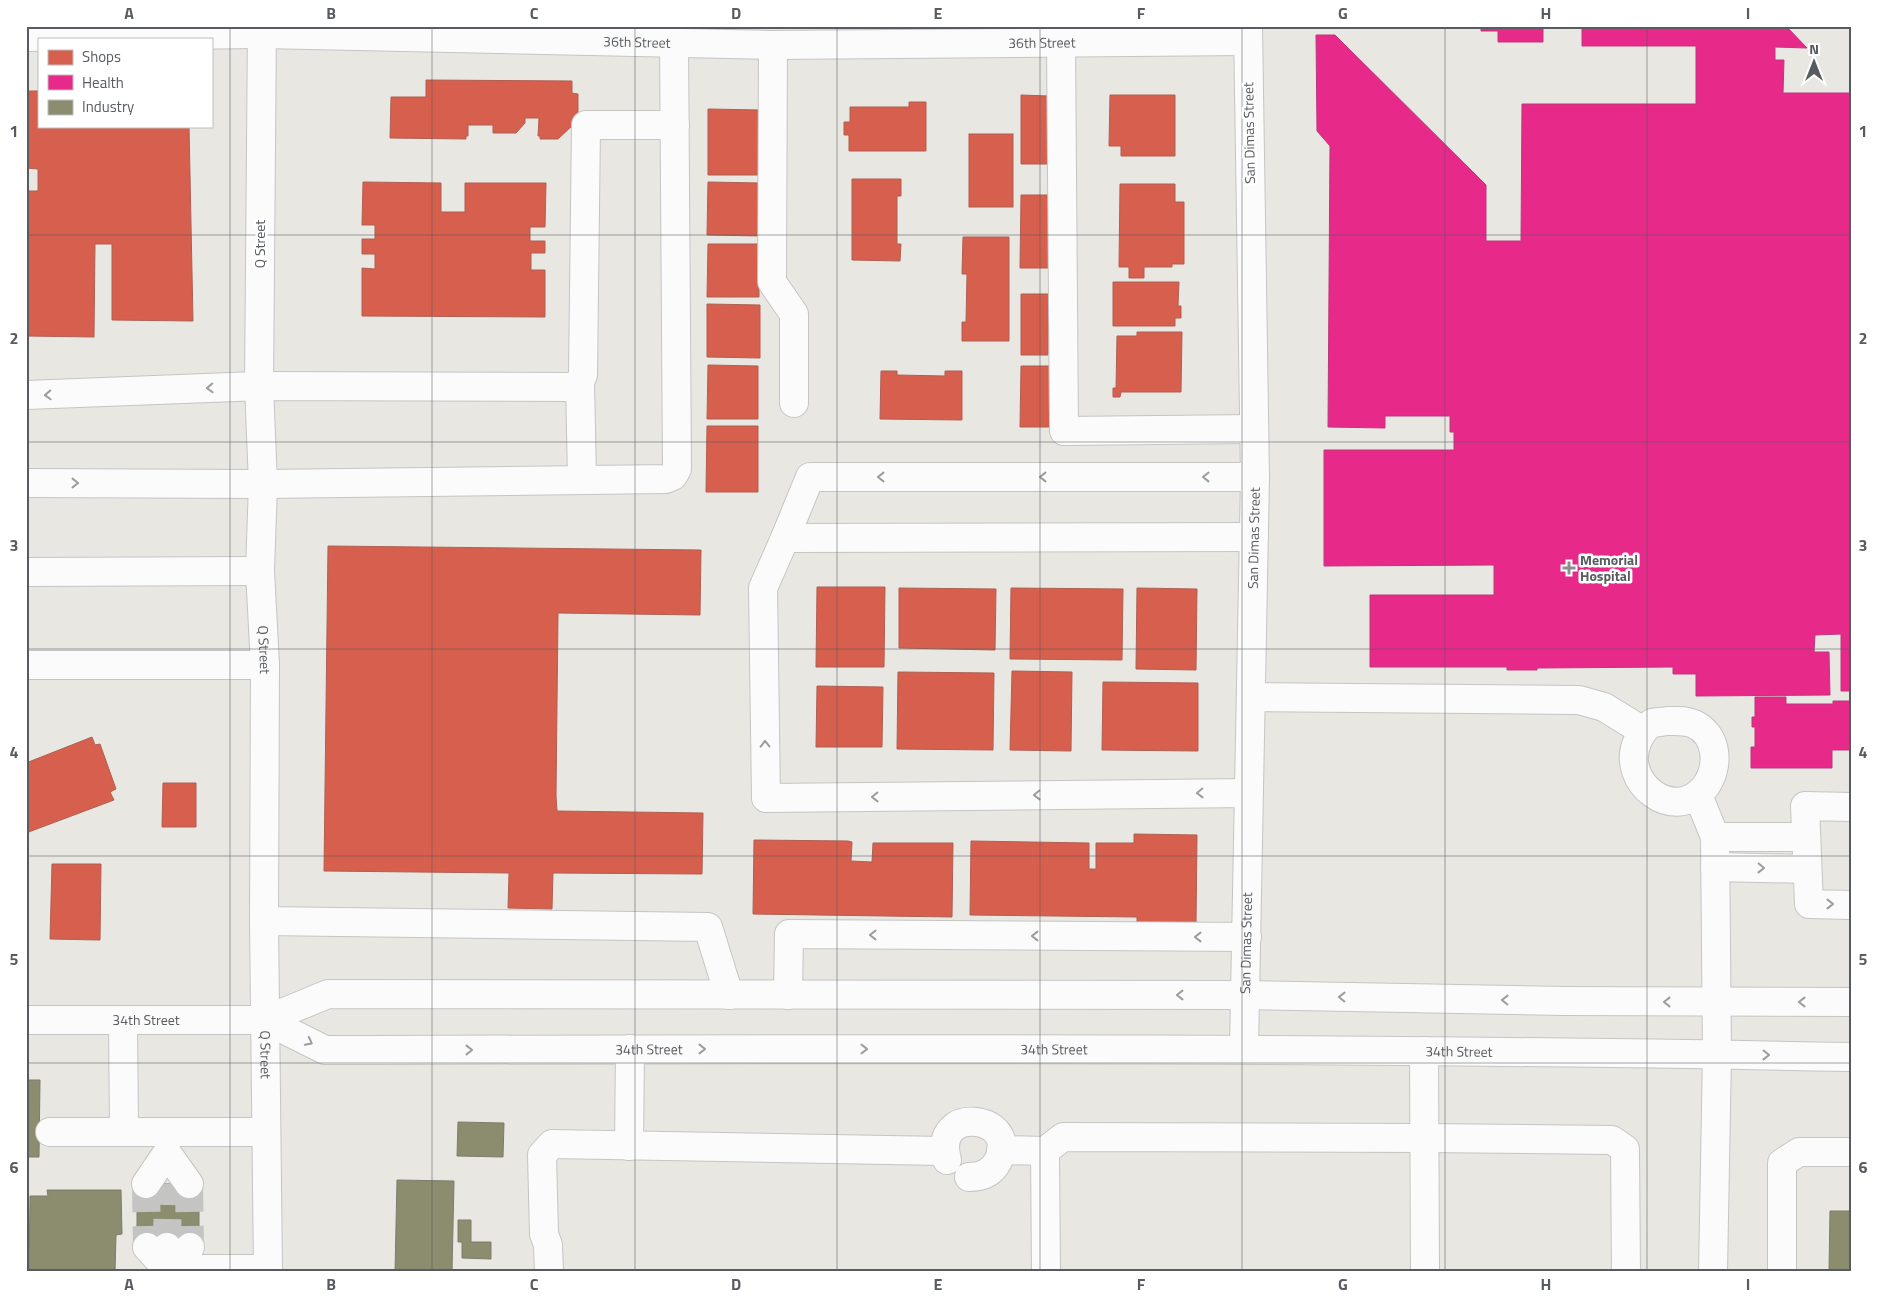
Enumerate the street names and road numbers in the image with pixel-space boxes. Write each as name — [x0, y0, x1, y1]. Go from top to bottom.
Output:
street label: 36th Street — [603, 30, 671, 53]
street label: 36th Street — [1008, 31, 1076, 53]
street label: San Dimas Street — [1237, 82, 1260, 184]
street label: Q Street — [249, 220, 270, 268]
street label: San Dimas Street — [1242, 487, 1265, 589]
street label: Q Street — [253, 625, 276, 674]
street label: San Dimas Street — [1234, 892, 1257, 994]
street label: 34th Street — [112, 1009, 180, 1030]
street label: Q Street — [255, 1030, 277, 1079]
street label: 34th Street — [615, 1038, 683, 1059]
street label: 34th Street — [1020, 1038, 1088, 1059]
street label: 34th Street — [1425, 1040, 1493, 1062]

